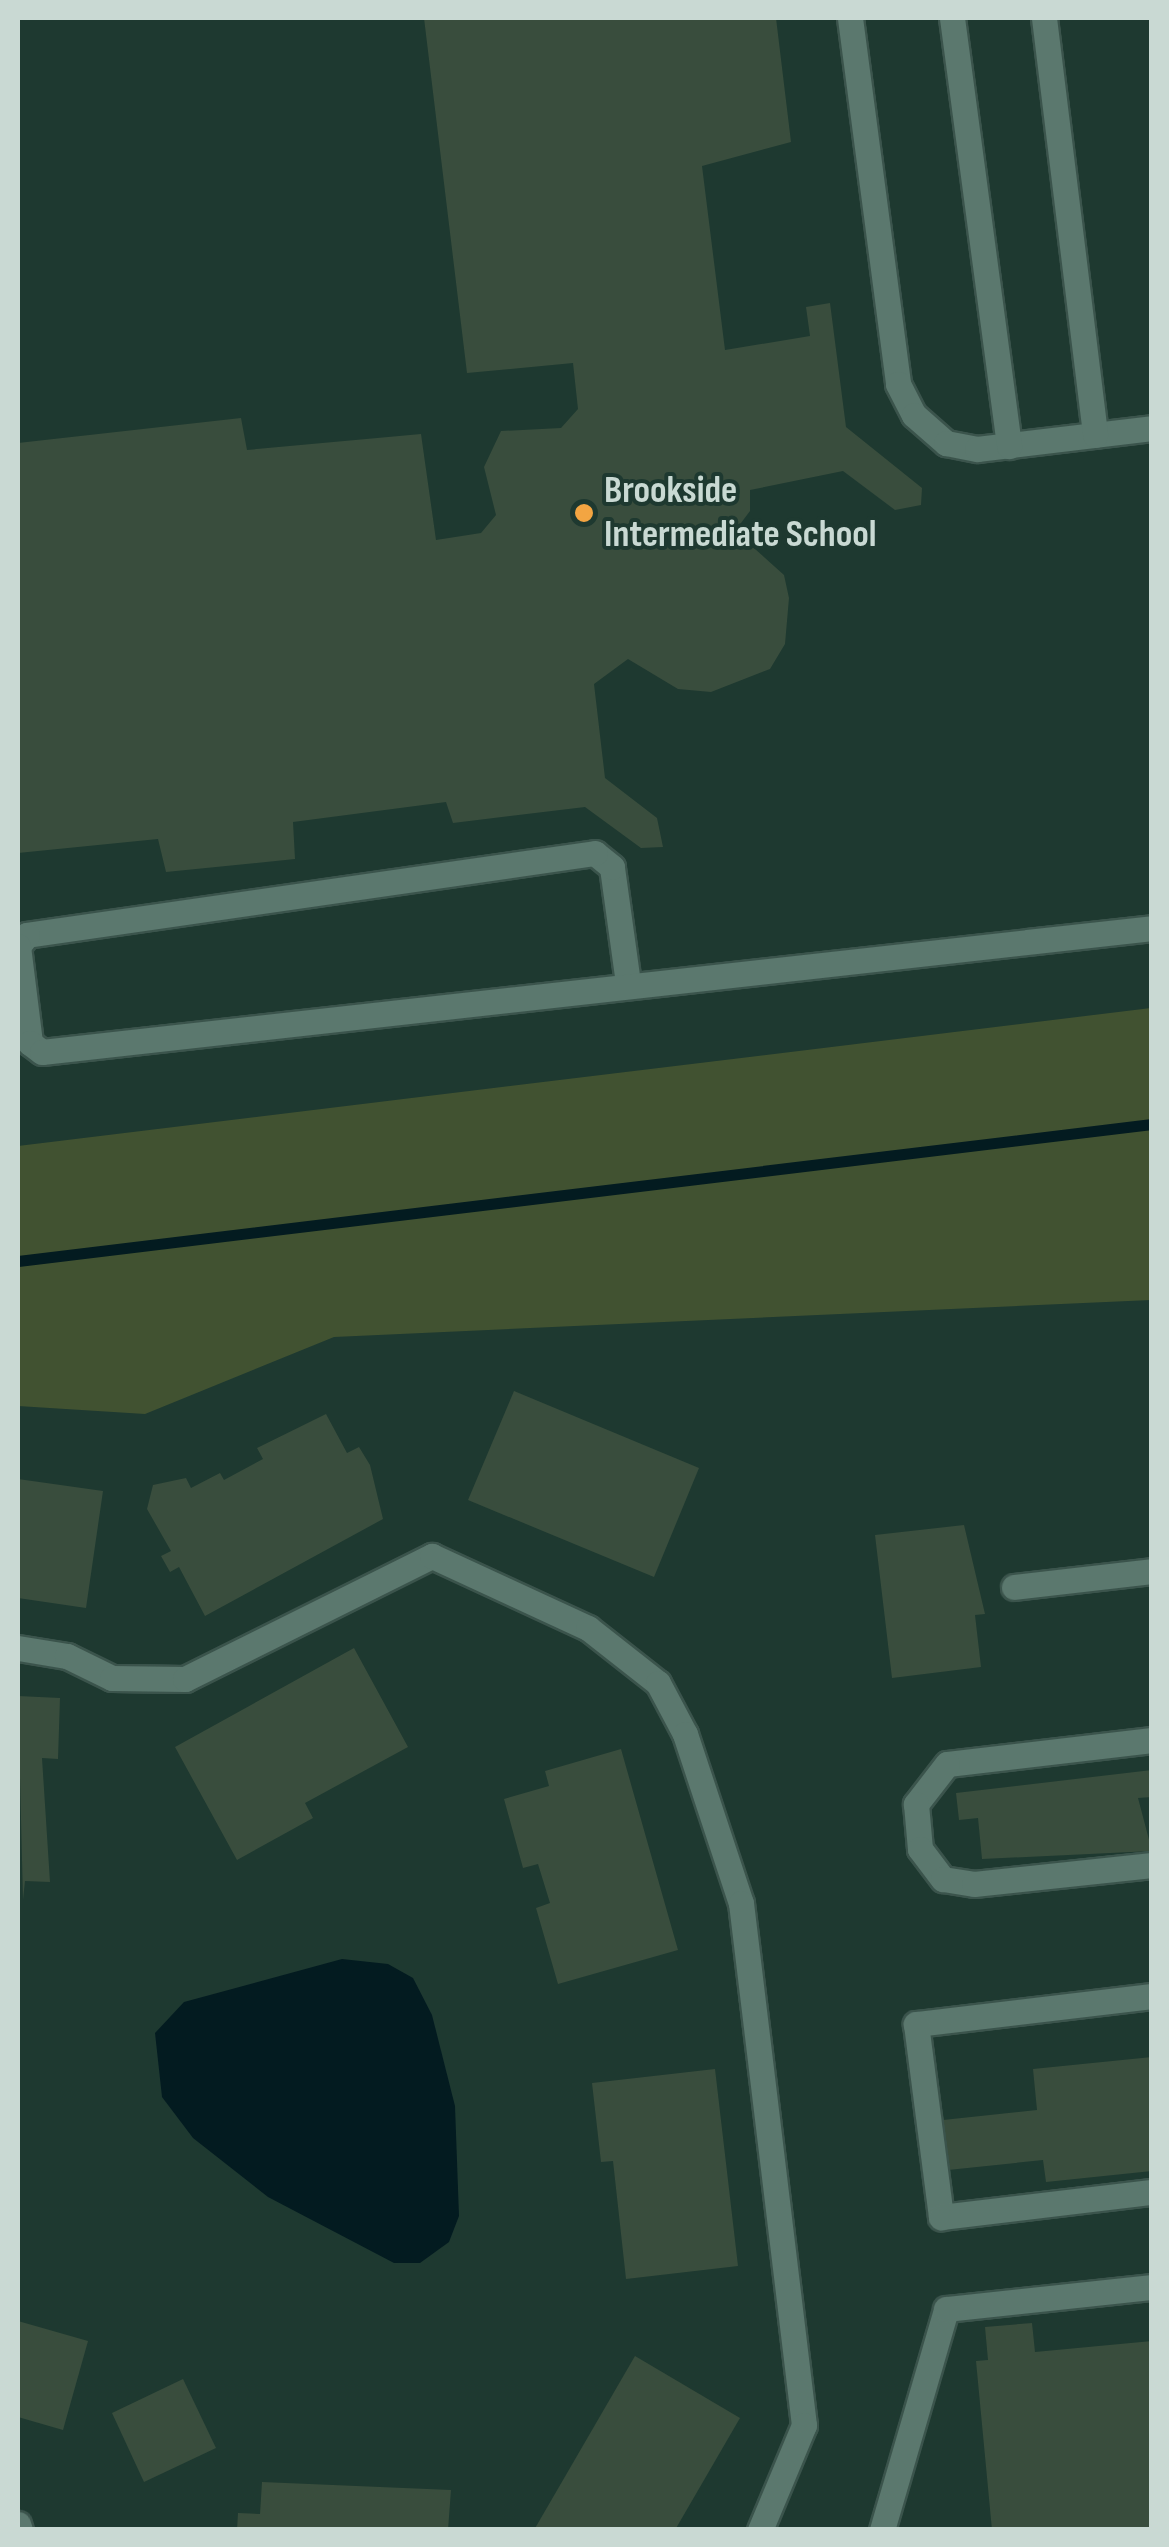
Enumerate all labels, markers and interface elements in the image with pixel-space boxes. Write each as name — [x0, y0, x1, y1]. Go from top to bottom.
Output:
place label: Brookside Intermediate School — [604, 468, 877, 558]
marker: Brookside Intermediate School — [573, 502, 595, 524]

